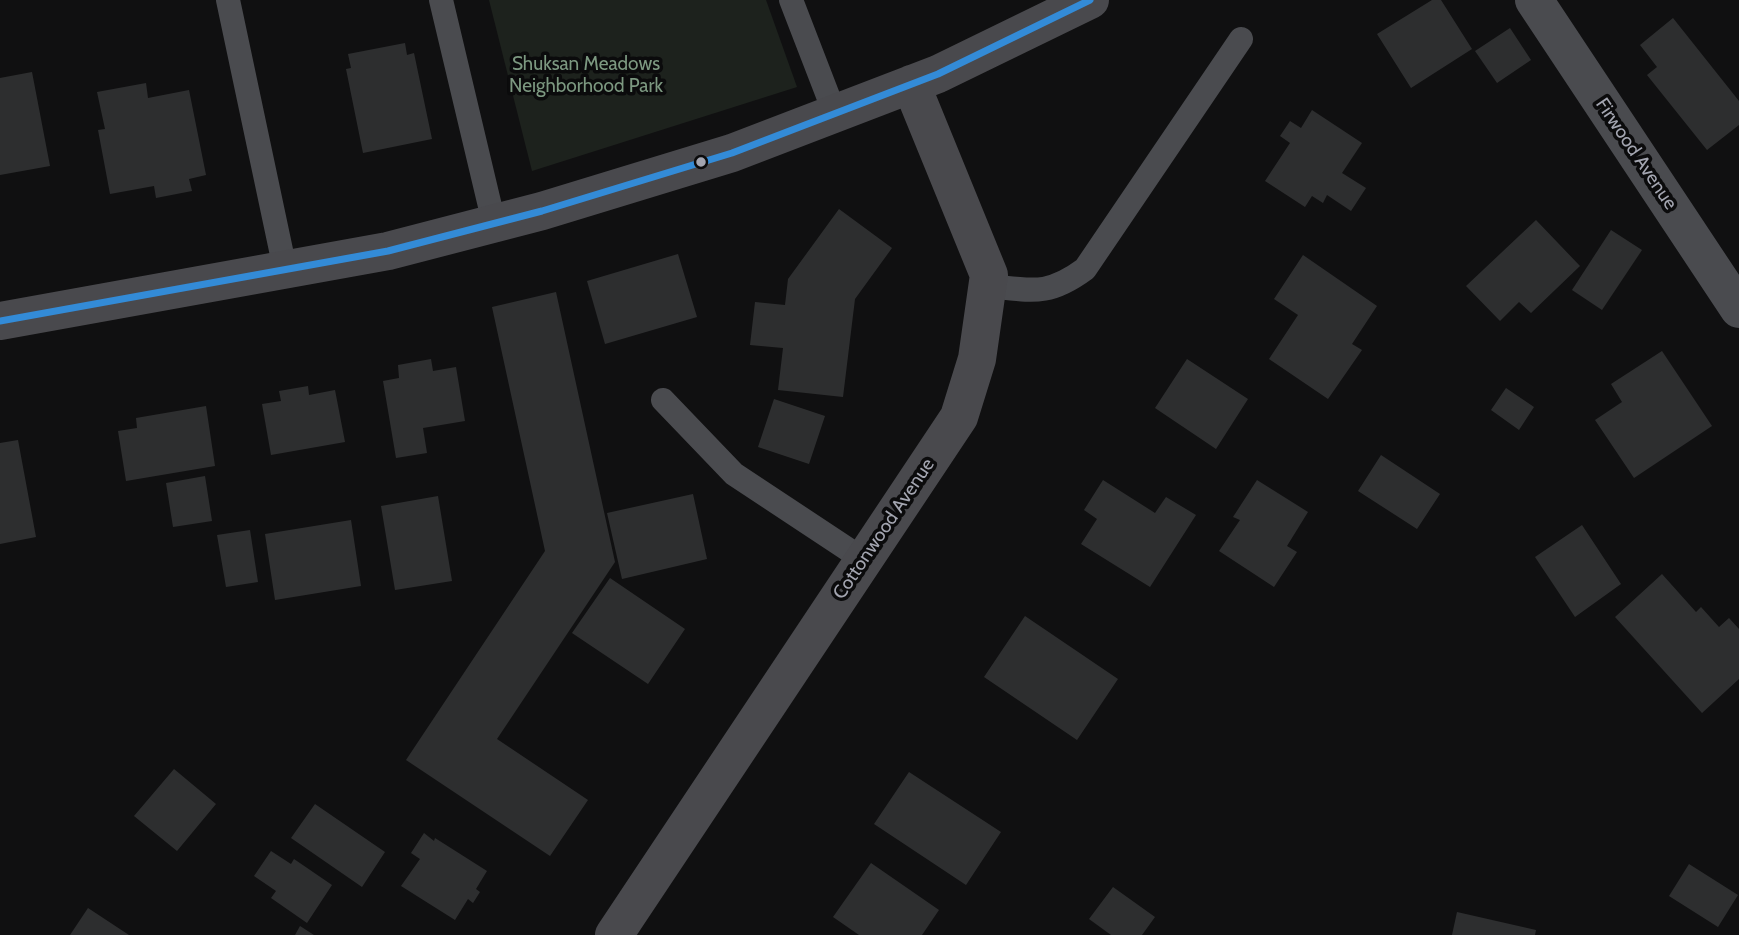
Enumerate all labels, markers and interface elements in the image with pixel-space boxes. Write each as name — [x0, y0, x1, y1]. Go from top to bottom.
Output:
park label: Shuksan Meadows Neighborhood Park — [509, 53, 663, 97]
street label: Firwood Avenue — [1590, 94, 1682, 214]
unlabelled marker — [694, 155, 708, 169]
street label: Cottonwood Avenue — [828, 454, 940, 604]

